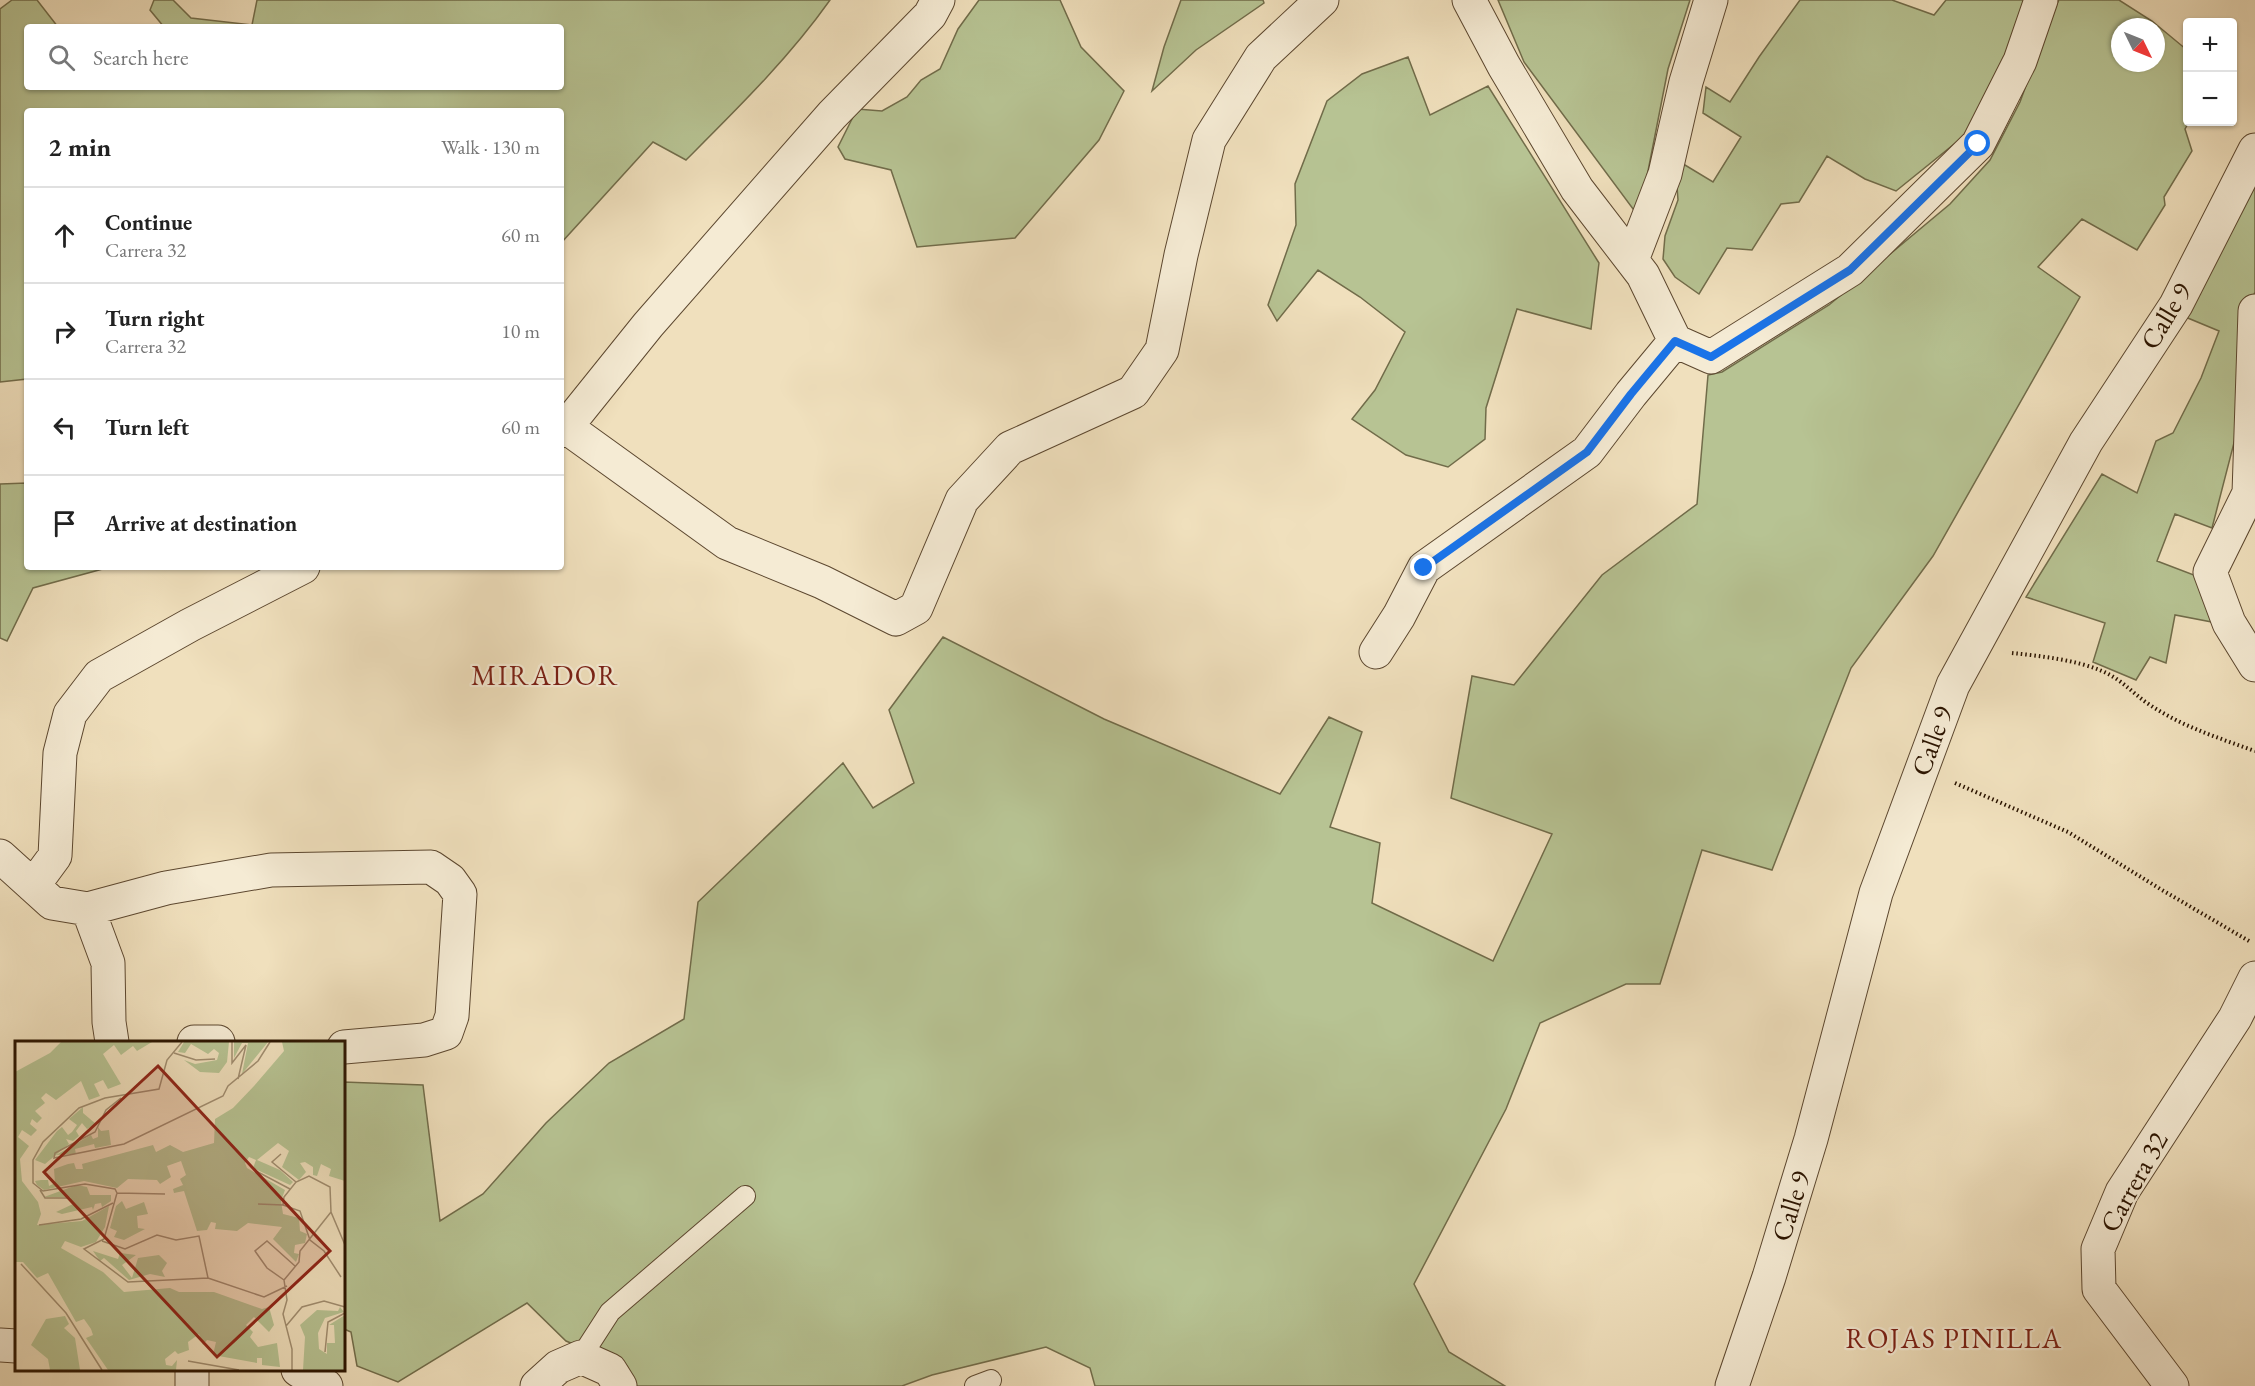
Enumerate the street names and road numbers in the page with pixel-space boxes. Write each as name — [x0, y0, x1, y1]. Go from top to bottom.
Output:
street label: Calle 9 — [2132, 276, 2199, 356]
street label: Calle 9 — [1903, 701, 1960, 781]
street label: Carrera 32 — [2092, 1125, 2175, 1238]
street label: Calle 9 — [1763, 1166, 1818, 1245]

